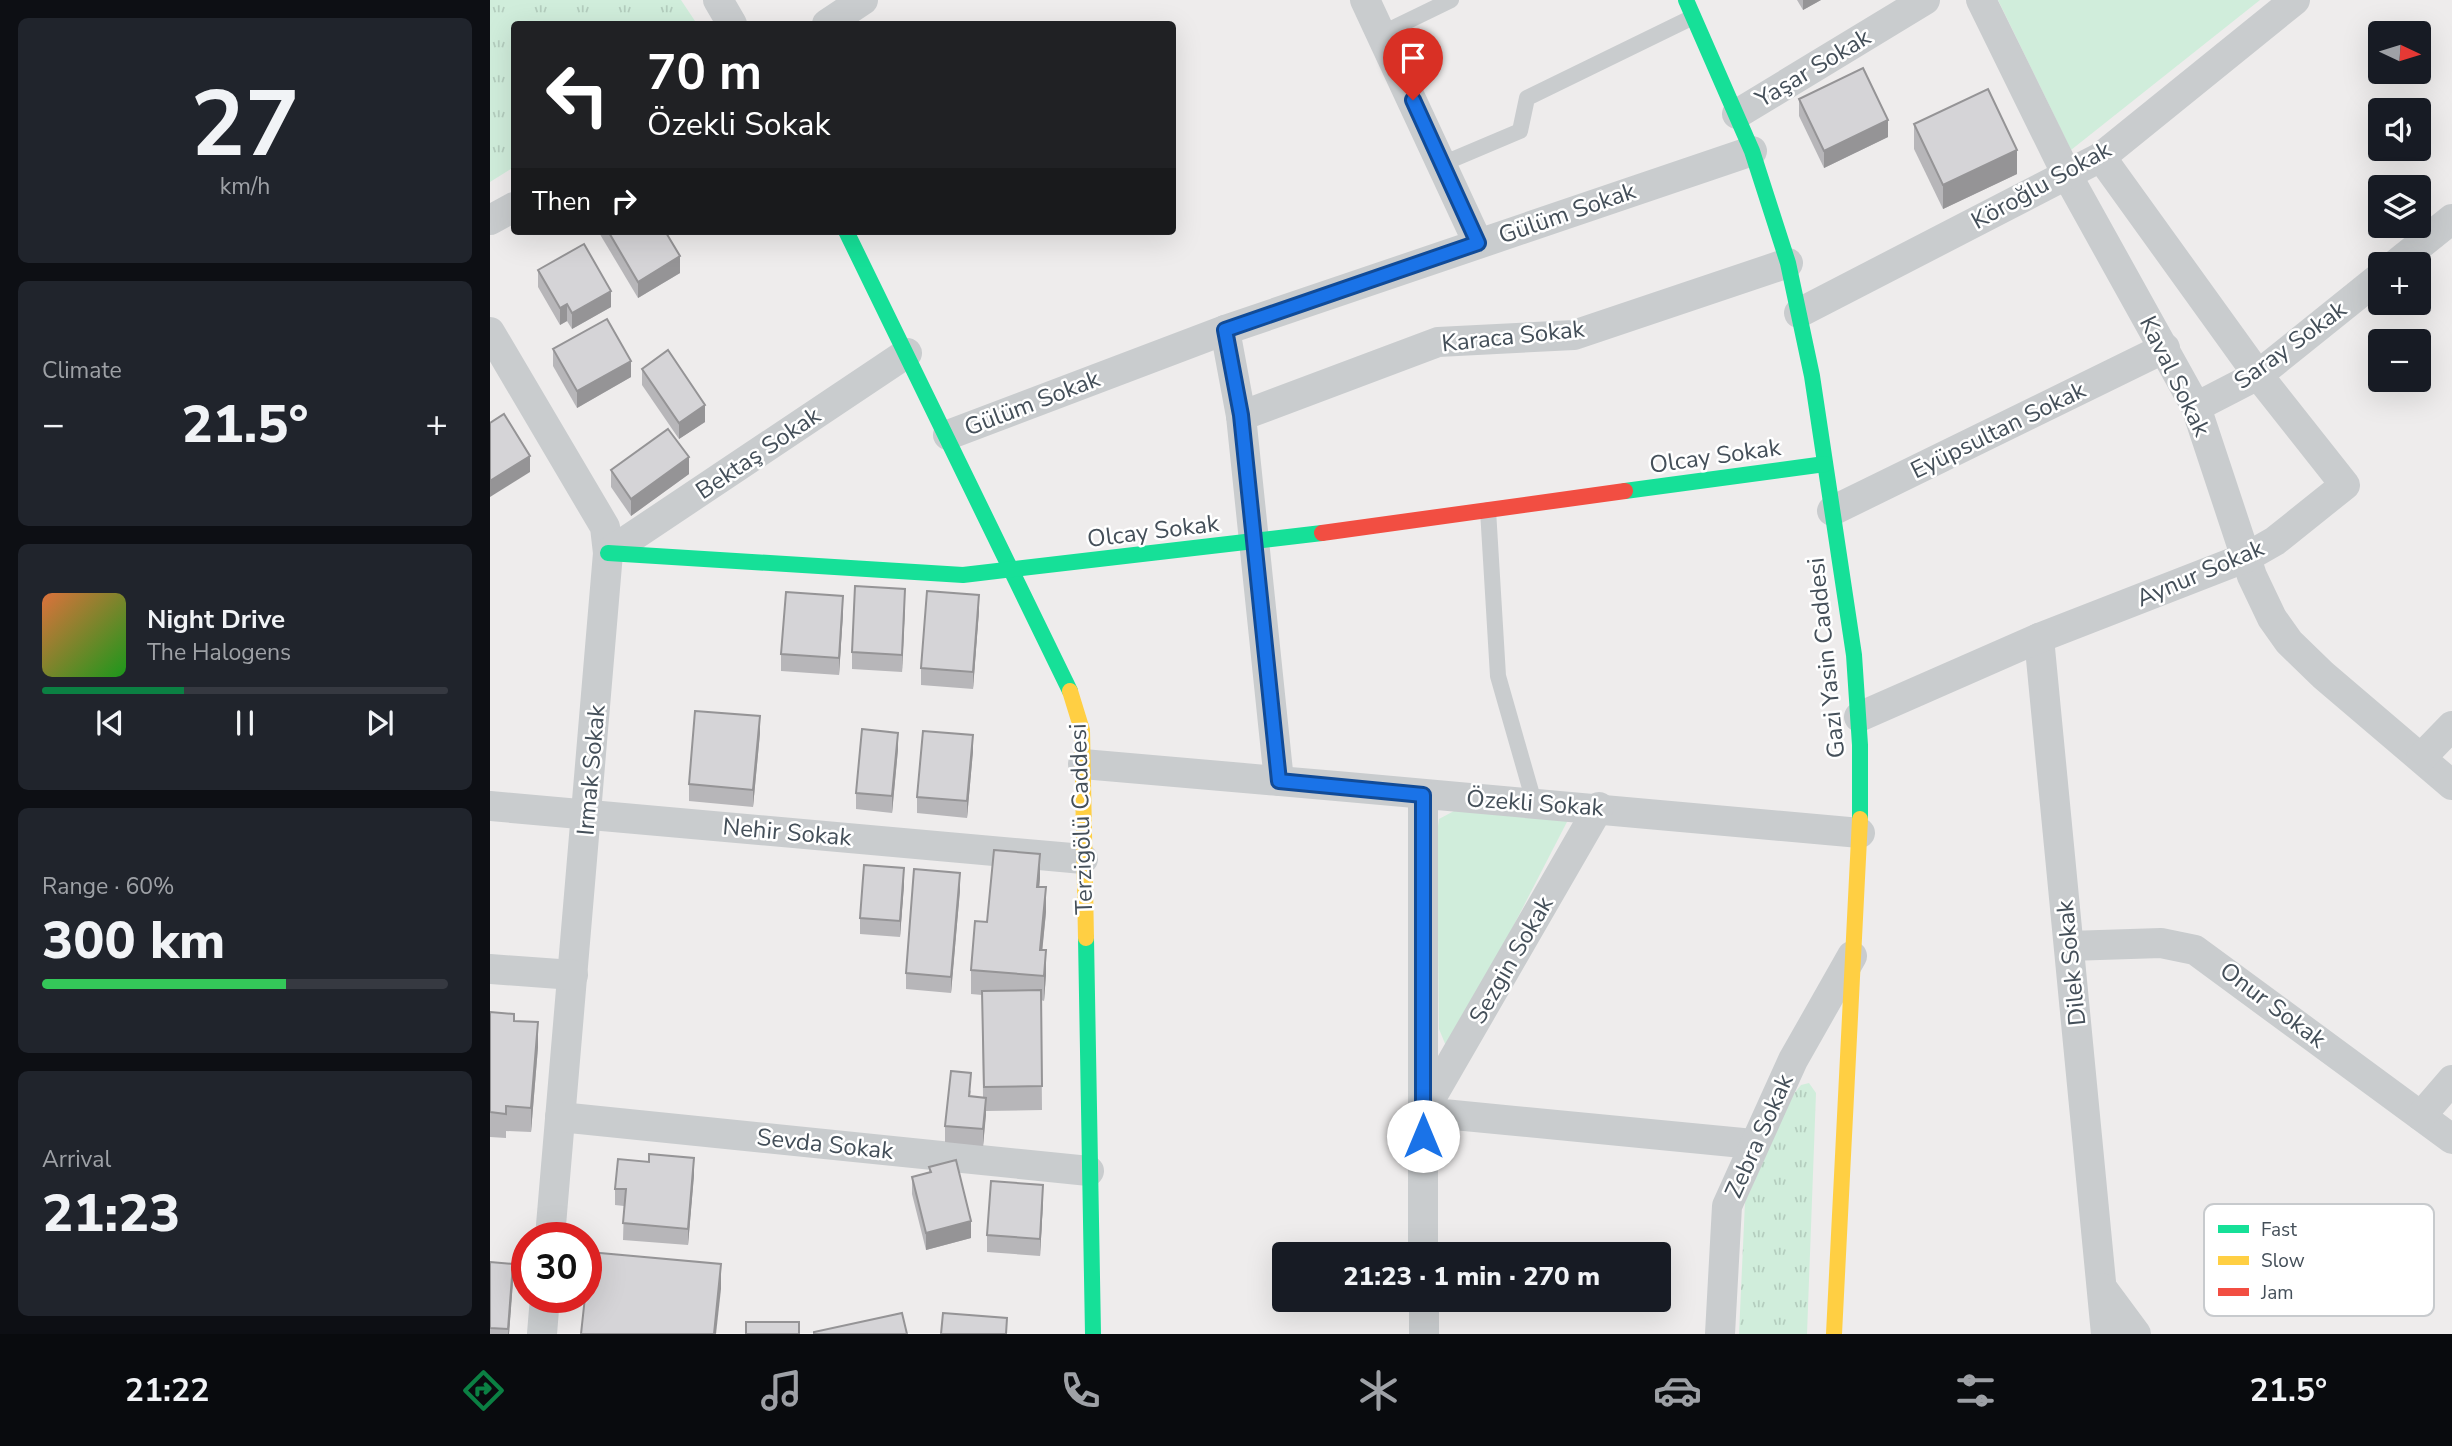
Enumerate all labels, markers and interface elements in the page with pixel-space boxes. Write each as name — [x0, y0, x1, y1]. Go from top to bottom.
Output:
street label: Yaşar Sokak — [1749, 21, 1877, 115]
north arrow — [2368, 21, 2431, 84]
map controls — [2368, 21, 2431, 392]
pin — [1383, 28, 1443, 100]
text: 70 m — [647, 39, 762, 106]
icon: arrive — [1394, 39, 1432, 77]
icon: left — [532, 49, 623, 140]
text: 27 — [190, 63, 300, 187]
button: sound — [2368, 98, 2431, 161]
text: Özekli Sokak — [647, 103, 830, 146]
street label: Köroğlu Sokak — [1965, 133, 2118, 237]
text: km/h — [220, 171, 270, 202]
street label: Gülüm Sokak — [1494, 174, 1641, 251]
button: layers — [2368, 175, 2431, 238]
icon: right — [605, 182, 643, 220]
text: Then — [532, 184, 591, 219]
button: + — [2368, 252, 2431, 315]
street label: Saray Sokak — [2227, 293, 2354, 397]
street label: Kaval Sokak — [2132, 310, 2218, 443]
street label: Karaca Sokak — [1440, 312, 1587, 359]
button: − — [2368, 329, 2431, 392]
text: Climate — [42, 355, 122, 386]
street label: Gülüm Sokak — [960, 362, 1105, 444]
street label: Eyüpsultan Sokak — [1905, 373, 2092, 486]
text: 21.5° — [181, 389, 309, 460]
text: − — [42, 399, 65, 450]
text: + — [425, 399, 448, 450]
street label: Bektaş Sokak — [689, 399, 828, 507]
street label: Olcay Sokak — [1647, 431, 1784, 481]
street label: Olcay Sokak — [1085, 507, 1222, 555]
street label: Aynur Sokak — [2131, 531, 2270, 614]
street label: Gazi Yasin Caddesi — [1800, 556, 1852, 760]
text: Night Drive — [147, 602, 285, 637]
text: The Halogens — [147, 637, 291, 668]
street label: Irmak Sokak — [569, 702, 613, 837]
icon: previous — [91, 704, 129, 742]
icon: pause — [226, 704, 264, 742]
icon: next — [361, 704, 399, 742]
street label: Terzigölü Caddesi — [1062, 723, 1100, 915]
street label: Özekli Sokak — [1465, 782, 1606, 824]
street label: Nehir Sokak — [721, 810, 854, 854]
text: Range · 60% — [42, 871, 174, 902]
street label: Sezgin Sokak — [1462, 889, 1561, 1030]
street label: Dilek Sokak — [2048, 898, 2093, 1027]
text: 300 km — [42, 905, 225, 976]
street label: Onur Sokak — [2213, 955, 2333, 1056]
street label: Zebra Sokak — [1717, 1068, 1801, 1203]
position arrow — [1386, 1099, 1460, 1173]
street label: Sevda Sokak — [755, 1121, 896, 1167]
text: Arrival — [42, 1144, 111, 1175]
text: 21:23 — [42, 1178, 180, 1249]
legend — [2204, 1204, 2434, 1316]
text: Fast — [2261, 1217, 2297, 1243]
speed limit sign: 30 — [511, 1222, 602, 1313]
text: Slow — [2261, 1248, 2305, 1274]
text: 21:23 · 1 min · 270 m — [1343, 1259, 1600, 1294]
text: Jam — [2260, 1280, 2294, 1306]
icon: directions — [459, 1366, 508, 1415]
icon: music — [757, 1366, 806, 1415]
icon: phone — [1056, 1366, 1105, 1415]
icon: climate — [1354, 1366, 1403, 1415]
icon: car — [1653, 1366, 1702, 1415]
icon: filters — [1951, 1366, 2000, 1415]
text: 21:22 — [125, 1369, 209, 1412]
text: 21.5° — [2250, 1369, 2327, 1412]

